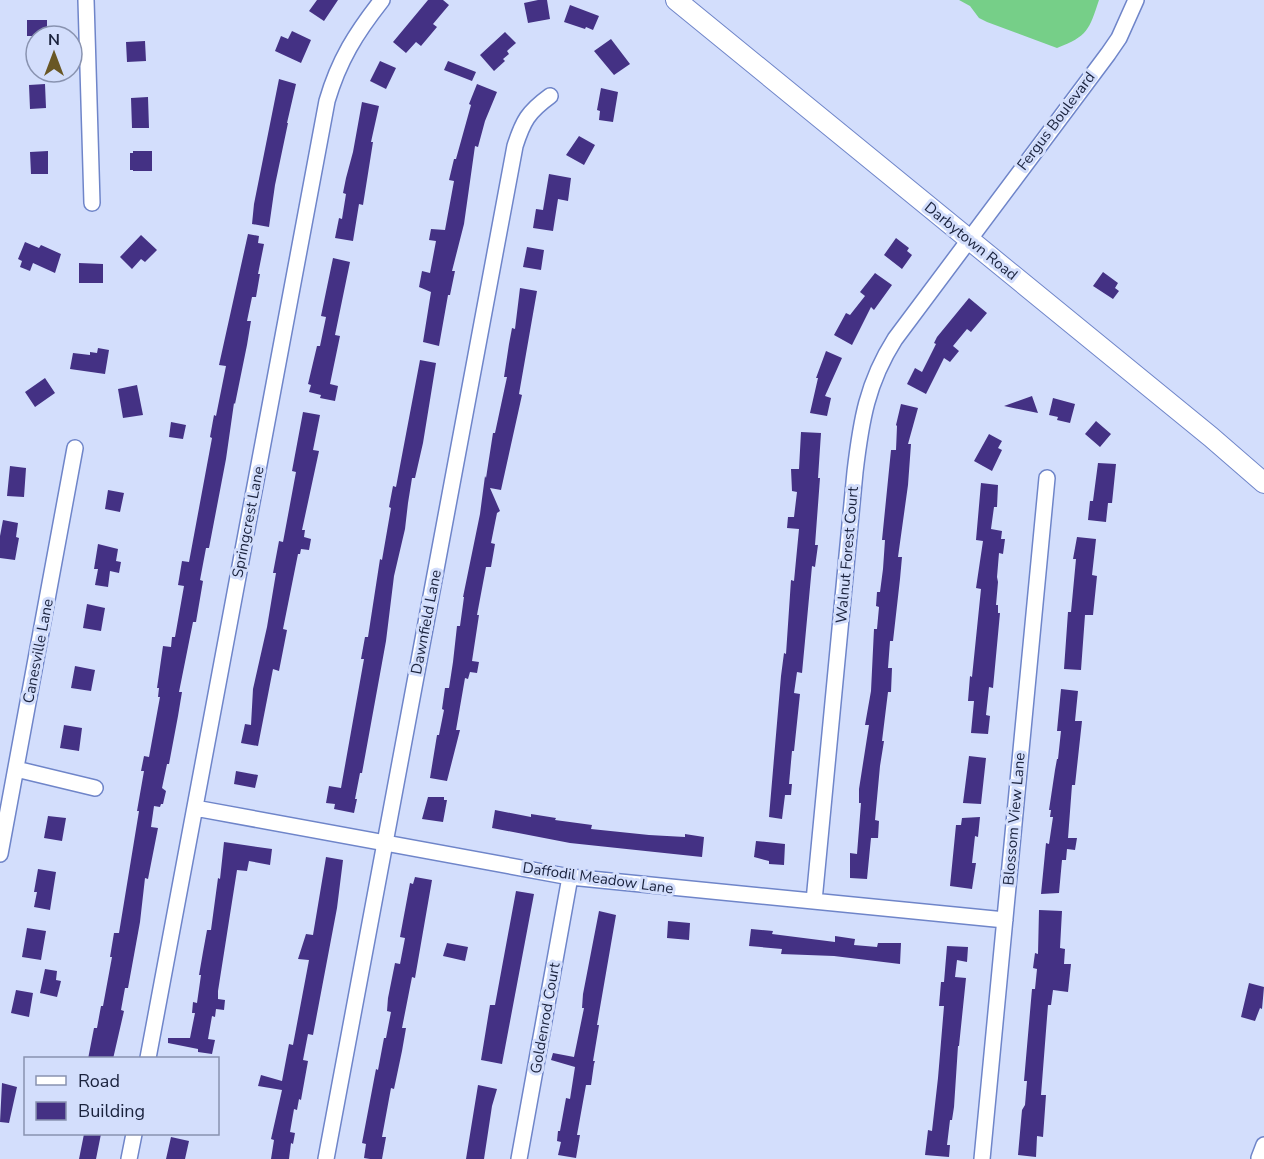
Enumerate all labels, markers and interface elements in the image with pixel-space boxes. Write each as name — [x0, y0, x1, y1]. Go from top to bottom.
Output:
north arrow — [24, 24, 84, 84]
text: N — [48, 29, 60, 51]
street label: Fergus Boulevard — [1012, 68, 1100, 174]
street label: Darbytown Road — [920, 197, 1022, 285]
street label: Springcrest Lane — [227, 465, 269, 579]
street label: Walnut Forest Court — [831, 485, 863, 624]
street label: Dawnfield Lane — [406, 568, 446, 676]
street label: Canesville Lane — [18, 597, 58, 705]
street label: Blossom View Lane — [998, 752, 1030, 886]
street label: Daffodil Meadow Lane — [521, 858, 675, 899]
street label: Goldenrod Court — [525, 960, 565, 1075]
legend — [24, 1057, 219, 1135]
text: Road — [78, 1069, 120, 1093]
text: Building — [78, 1099, 145, 1123]

